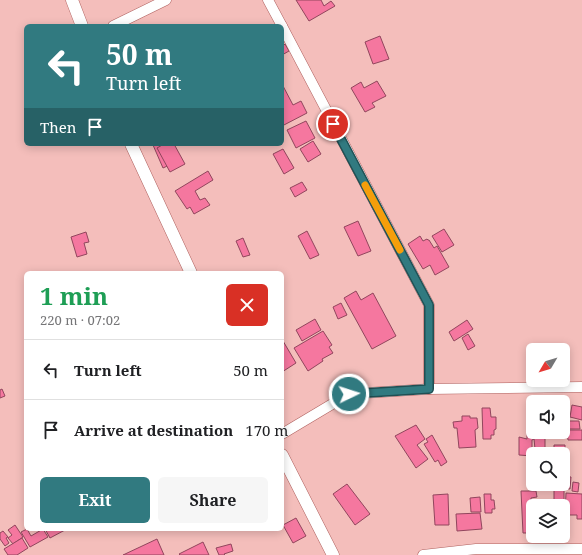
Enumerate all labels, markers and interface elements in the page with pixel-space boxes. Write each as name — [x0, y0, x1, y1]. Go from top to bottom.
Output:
text: 50 m — [106, 35, 173, 73]
icon: left — [40, 40, 92, 92]
text: Turn left — [106, 71, 181, 95]
pin — [316, 107, 350, 141]
icon: arrive — [322, 113, 344, 135]
icon: arrive — [84, 116, 106, 138]
text: Then — [40, 117, 76, 137]
text: 1 min — [40, 279, 108, 312]
button: close — [226, 284, 268, 326]
text: 220 m · 07:02 — [40, 311, 120, 329]
north arrow — [526, 343, 570, 387]
map controls — [526, 343, 570, 543]
icon: left — [40, 359, 62, 381]
text: Turn left — [74, 360, 142, 380]
text: 50 m — [233, 360, 268, 380]
position arrow — [328, 373, 370, 415]
button: sound — [526, 395, 570, 439]
icon: arrive — [40, 419, 62, 441]
text: Arrive at destination — [74, 420, 233, 440]
text: 170 m — [245, 420, 289, 440]
button: search — [526, 447, 570, 491]
button: Exit — [40, 477, 150, 523]
button: Share — [158, 477, 268, 523]
button: layers — [526, 499, 570, 543]

